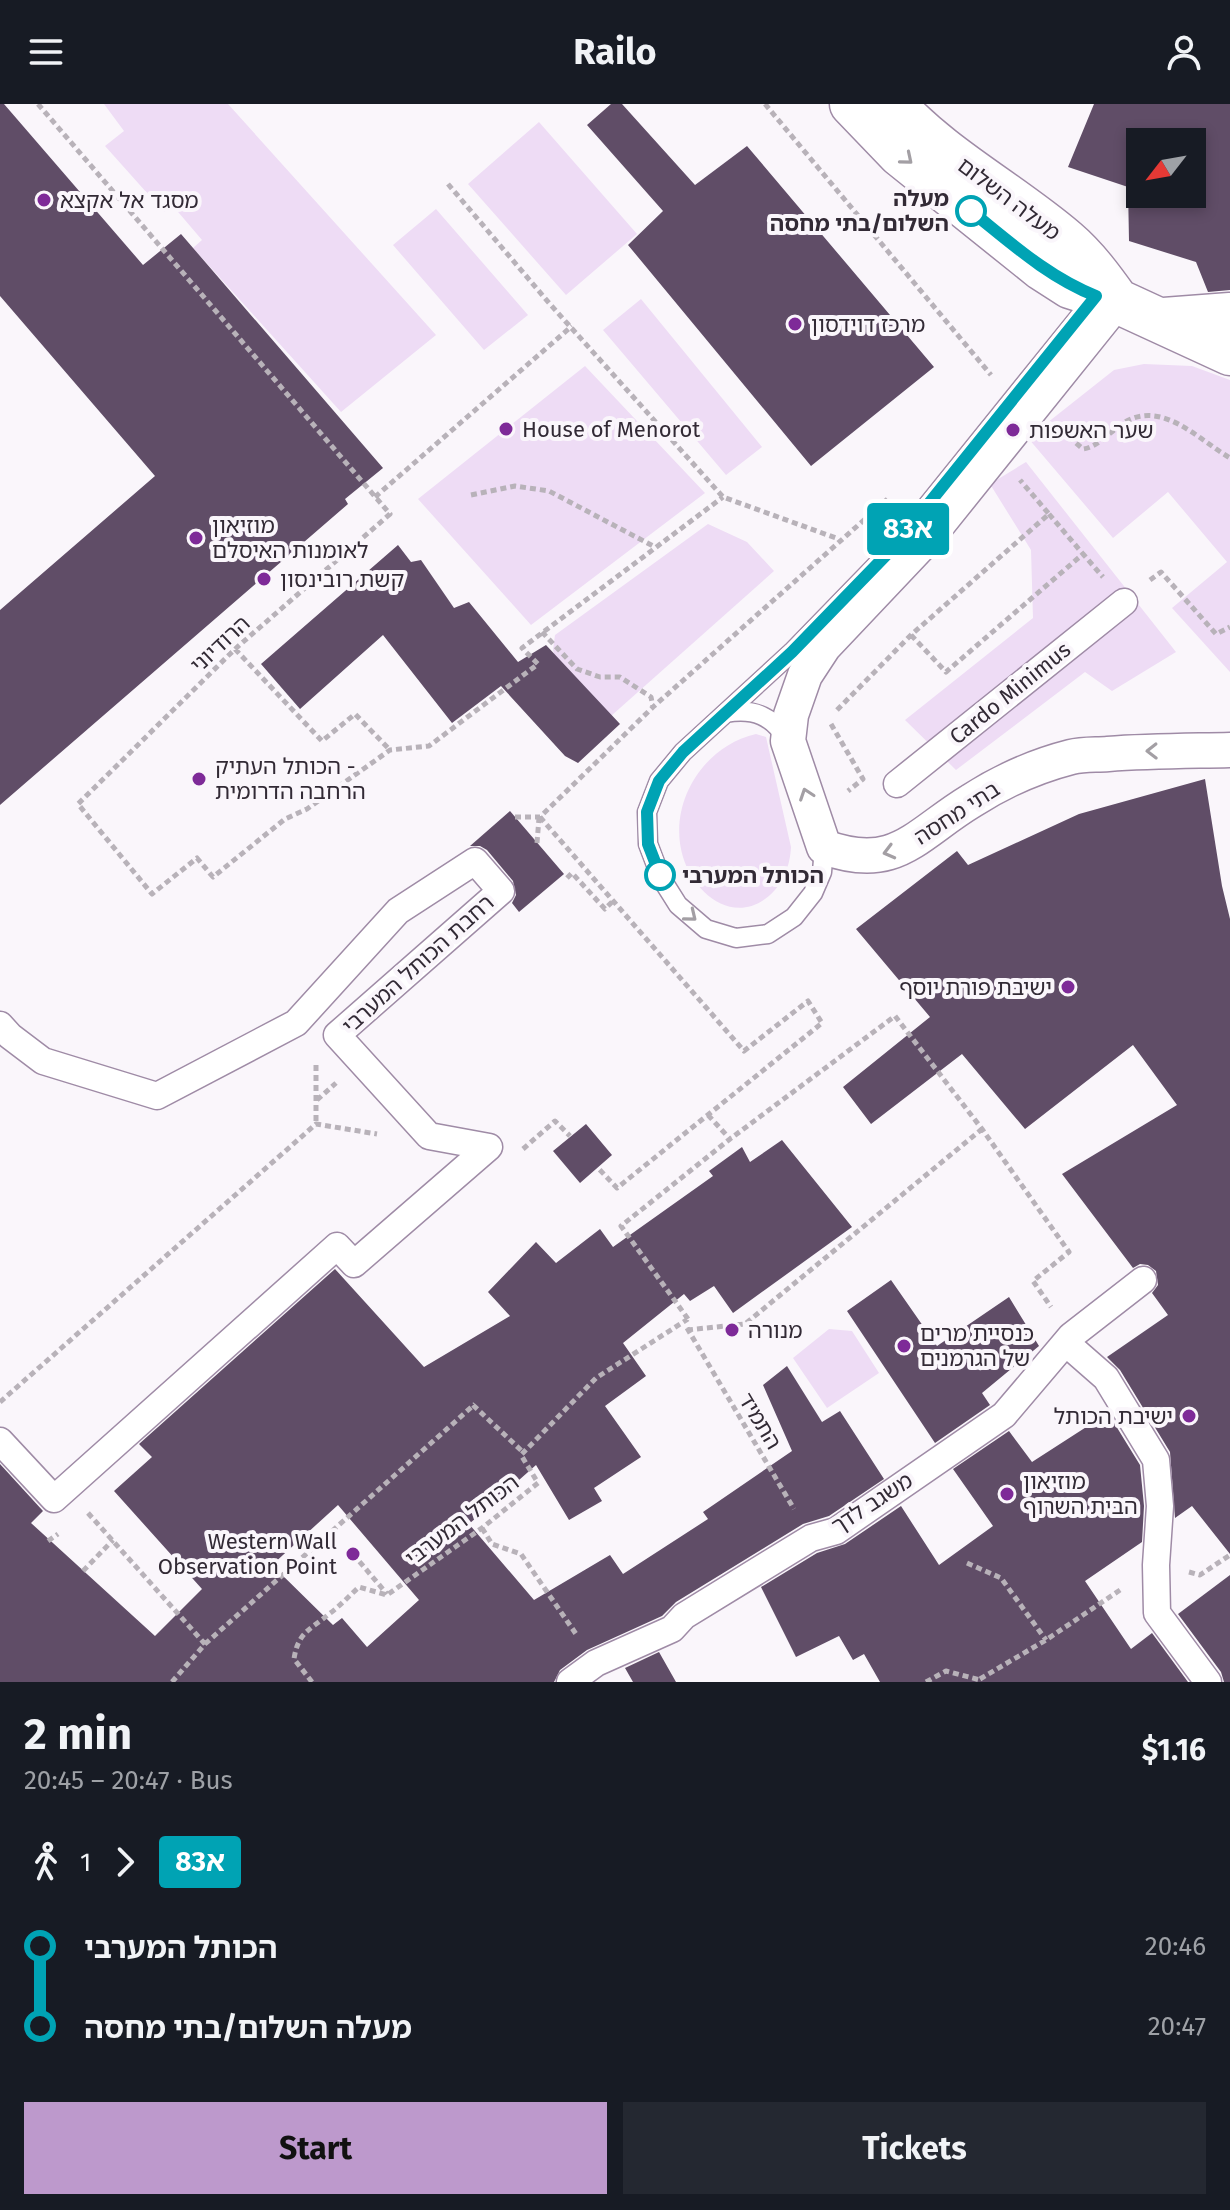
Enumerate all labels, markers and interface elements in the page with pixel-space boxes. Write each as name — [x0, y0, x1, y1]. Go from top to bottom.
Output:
icon: menu — [24, 30, 68, 74]
text: Railo — [573, 30, 657, 74]
icon: person — [1162, 30, 1206, 74]
north arrow — [1126, 128, 1206, 208]
map controls — [1126, 128, 1206, 208]
one-way arrow — [898, 149, 912, 164]
street label: מעלה השלום — [952, 152, 1066, 246]
place label: מעלה השלום/בתי מחסה — [770, 185, 949, 237]
place label: מסגד אל אקצא — [60, 187, 199, 214]
marker: מסגד אל אקצא — [35, 191, 53, 209]
marker: מעלה השלום/בתי מחסה — [956, 196, 986, 226]
place label: מרכז דוידסון — [811, 311, 925, 338]
marker: מרכז דוידסון — [786, 315, 804, 333]
place label: House of Menorot — [522, 416, 700, 443]
place label: שער האשפות — [1029, 417, 1154, 444]
marker: House of Menorot — [497, 420, 515, 438]
marker: שער האשפות — [1004, 421, 1022, 439]
line badge: 83א — [862, 503, 954, 555]
place label: מוזיאון לאומנות האיסלם — [212, 512, 369, 564]
text: 83א — [883, 512, 933, 545]
marker: מוזיאון לאומנות האיסלם — [187, 529, 205, 547]
place label: קשת רובינסון — [280, 566, 404, 593]
marker: קשת רובינסון — [255, 570, 273, 588]
street label: הרודיוני — [185, 610, 255, 678]
street label: Cardo Minimus — [944, 636, 1076, 750]
one-way arrow — [1145, 743, 1158, 760]
place label: הכותל העתיק - הרחבה הדרומית — [215, 753, 366, 805]
marker: הכותל העתיק - הרחבה הדרומית — [190, 770, 208, 788]
street label: בתי מחסה — [909, 775, 1005, 851]
one-way arrow — [799, 788, 815, 802]
one-way arrow — [883, 843, 897, 859]
marker: הכותל המערבי — [645, 860, 675, 890]
place label: הכותל המערבי — [682, 862, 824, 889]
street label: רחבת הכותל המערבי — [337, 889, 499, 1039]
one-way arrow — [681, 906, 696, 921]
place label: ישיבת פורת יוסף — [899, 974, 1052, 1001]
marker: ישיבת פורת יוסף — [1059, 978, 1077, 996]
place label: מנורה — [748, 1317, 803, 1344]
place label: כנסיית מרים של הגרמנים — [920, 1320, 1034, 1372]
marker: מנורה — [723, 1321, 741, 1339]
marker: כנסיית מרים של הגרמנים — [895, 1337, 913, 1355]
street label: התמיד — [733, 1388, 787, 1454]
place label: ישיבת הכותל — [1054, 1403, 1173, 1430]
marker: ישיבת הכותל — [1180, 1407, 1198, 1425]
street label: משגב לדך — [826, 1467, 918, 1539]
place label: מוזיאון הבית השרוף — [1023, 1468, 1138, 1520]
street label: הכותל המערבי — [400, 1469, 524, 1571]
marker: מוזיאון הבית השרוף — [998, 1485, 1016, 1503]
place label: Western Wall Observation Point — [158, 1528, 337, 1580]
marker: Western Wall Observation Point — [344, 1545, 362, 1563]
text: 2 min — [24, 1708, 132, 1761]
text: $1.16 — [1142, 1732, 1206, 1768]
text: 20:45 – 20:47 · Bus — [24, 1765, 233, 1796]
icon: walk — [24, 1840, 68, 1884]
icon: forward — [103, 1840, 147, 1884]
text: 83א — [175, 1845, 225, 1878]
text: 1 — [80, 1847, 91, 1878]
text: הכותל המערבי — [84, 1930, 278, 1966]
text: 20:46 — [1145, 1931, 1206, 1962]
text: מעלה השלום/בתי מחסה — [84, 2010, 412, 2046]
text: 20:47 — [1148, 2011, 1206, 2042]
button: Start — [24, 2102, 607, 2194]
button: Tickets — [623, 2102, 1206, 2194]

